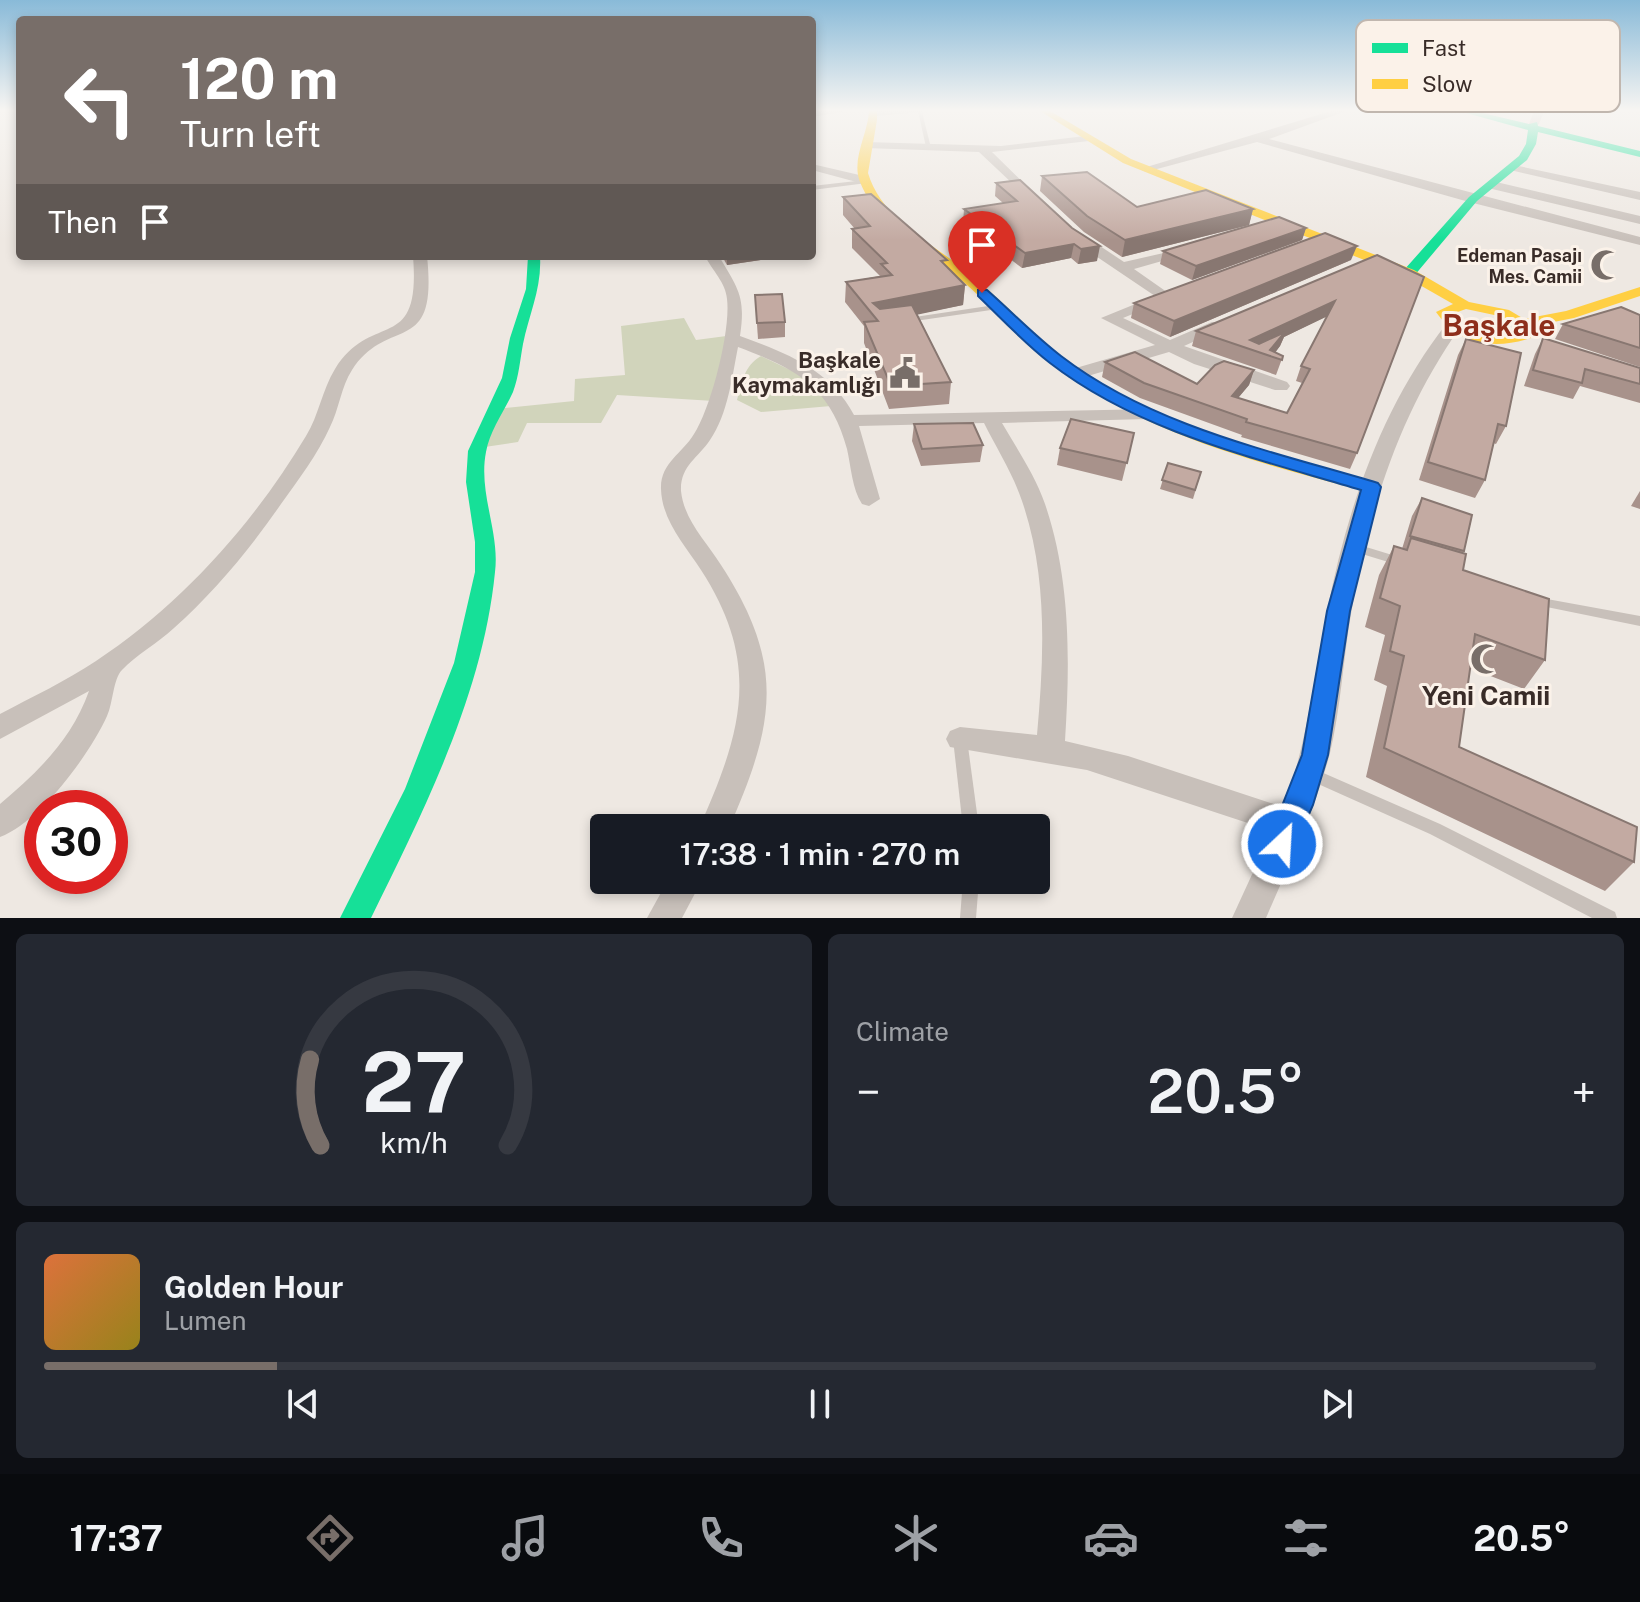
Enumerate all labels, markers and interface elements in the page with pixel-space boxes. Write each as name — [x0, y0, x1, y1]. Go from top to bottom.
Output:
legend — [1356, 20, 1620, 112]
text: Fast — [1422, 35, 1466, 61]
text: 120 m — [180, 46, 338, 112]
icon: left — [48, 48, 152, 152]
text: Slow — [1422, 71, 1472, 97]
text: Turn left — [180, 113, 321, 155]
icon: arrive — [133, 200, 177, 244]
text: Then — [48, 204, 117, 240]
pin — [948, 211, 1016, 293]
icon: arrive — [960, 223, 1004, 267]
place label: Edeman Pasajı Mes. Camii — [1457, 245, 1582, 287]
mosque icon: Edeman Pasajı Mes. Camii — [1589, 248, 1623, 282]
district label: Başkale — [1442, 307, 1556, 343]
place label: Başkale Kaymakamlığı — [732, 347, 881, 398]
public building icon: Başkale Kaymakamlığı — [888, 356, 922, 390]
mosque icon: Yeni Camii — [1469, 642, 1503, 676]
place label: Yeni Camii — [1422, 680, 1550, 711]
speed limit sign: 30 — [24, 790, 128, 894]
position arrow — [1240, 802, 1324, 886]
text: 17:38 · 1 min · 270 m — [680, 836, 960, 872]
text: Climate — [856, 1016, 949, 1047]
text: 27 — [362, 1033, 466, 1131]
text: 20.5° — [1147, 1056, 1305, 1127]
text: − — [856, 1066, 880, 1118]
text: + — [1572, 1066, 1596, 1118]
text: km/h — [380, 1126, 448, 1159]
text: Golden Hour — [164, 1269, 343, 1305]
text: Lumen — [164, 1305, 247, 1336]
icon: previous — [281, 1382, 325, 1426]
icon: pause — [798, 1382, 842, 1426]
icon: next — [1315, 1382, 1359, 1426]
icon: directions — [302, 1510, 358, 1566]
icon: music — [497, 1510, 553, 1566]
icon: phone — [693, 1510, 749, 1566]
icon: climate — [888, 1510, 944, 1566]
icon: car — [1083, 1510, 1139, 1566]
icon: filters — [1278, 1510, 1334, 1566]
text: 17:37 — [70, 1517, 163, 1559]
text: 20.5° — [1473, 1517, 1570, 1559]

